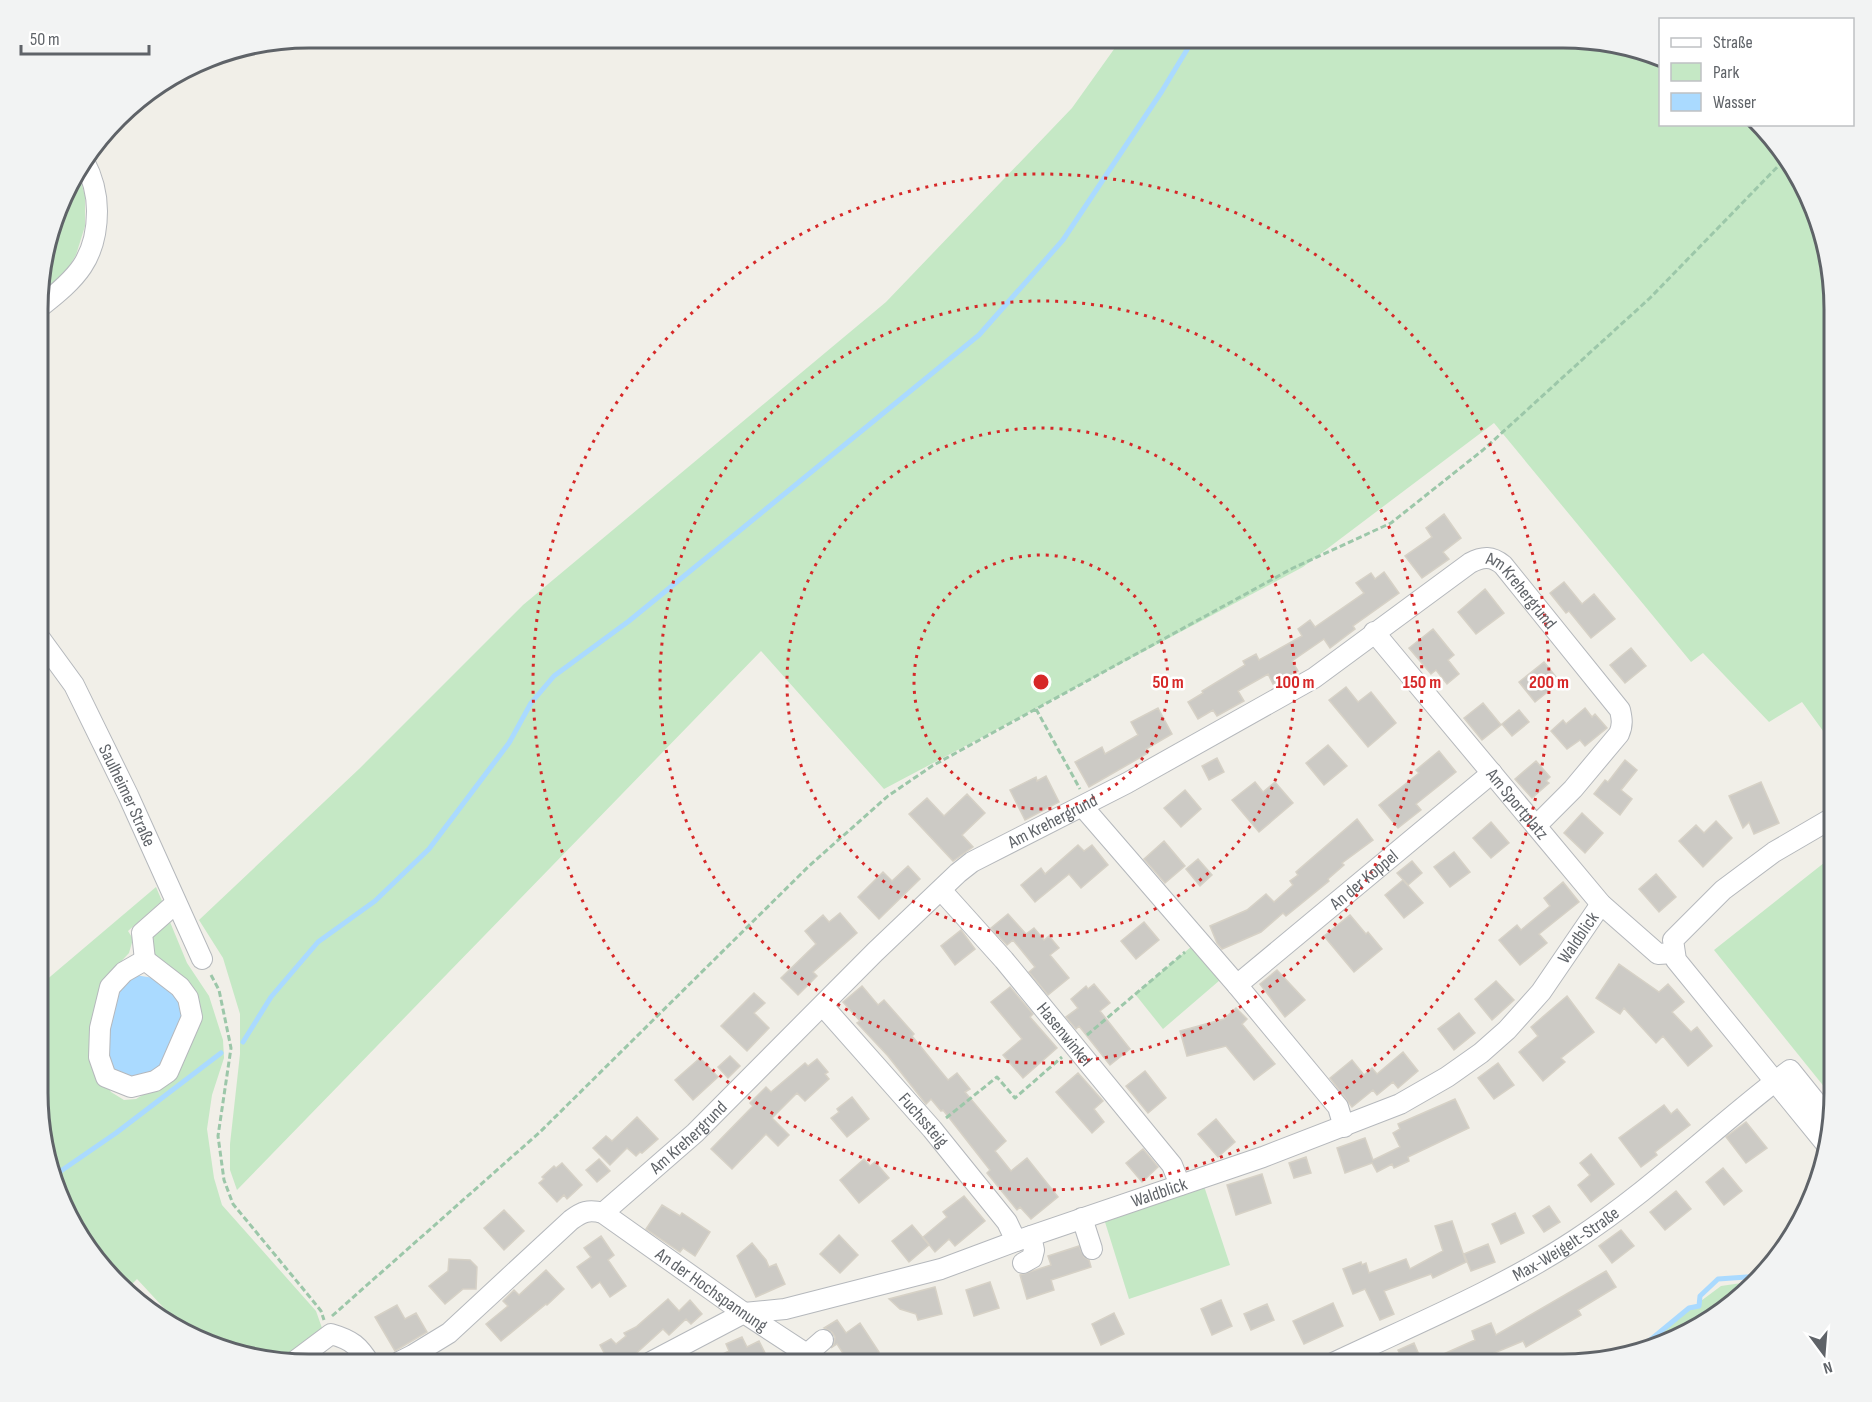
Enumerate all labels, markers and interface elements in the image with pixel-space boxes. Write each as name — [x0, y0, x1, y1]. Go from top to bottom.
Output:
scale bar — [21, 18, 148, 56]
legend — [1659, 18, 1854, 126]
text: 50 m — [30, 29, 60, 50]
text: Straße — [1713, 32, 1753, 53]
text: Park — [1713, 62, 1739, 83]
text: Wasser — [1713, 92, 1756, 113]
street label: Am Krehergrund — [1483, 547, 1561, 633]
centre of rings — [1031, 672, 1051, 692]
text: 50 m — [1152, 672, 1184, 693]
text: 100 m — [1276, 672, 1315, 693]
text: 150 m — [1403, 672, 1441, 693]
text: 200 m — [1529, 672, 1569, 693]
street label: Saulheimer Straße — [94, 741, 160, 850]
street label: Am Sportplatz — [1481, 764, 1553, 844]
street label: Am Krehergrund — [1003, 789, 1101, 853]
street label: An der Koppel — [1325, 845, 1402, 915]
street label: Waldblick — [1553, 908, 1603, 967]
street label: Hasenwinkel — [1033, 998, 1097, 1070]
street label: Fuchssteig — [894, 1088, 953, 1151]
street label: Am Krehergrund — [645, 1097, 731, 1179]
street label: Waldblick — [1128, 1173, 1190, 1212]
street label: Max-Weigelt-Straße — [1509, 1202, 1623, 1285]
street label: An der Hochspannung — [651, 1243, 772, 1336]
north arrow — [1794, 1324, 1854, 1384]
text: N — [1821, 1357, 1834, 1377]

